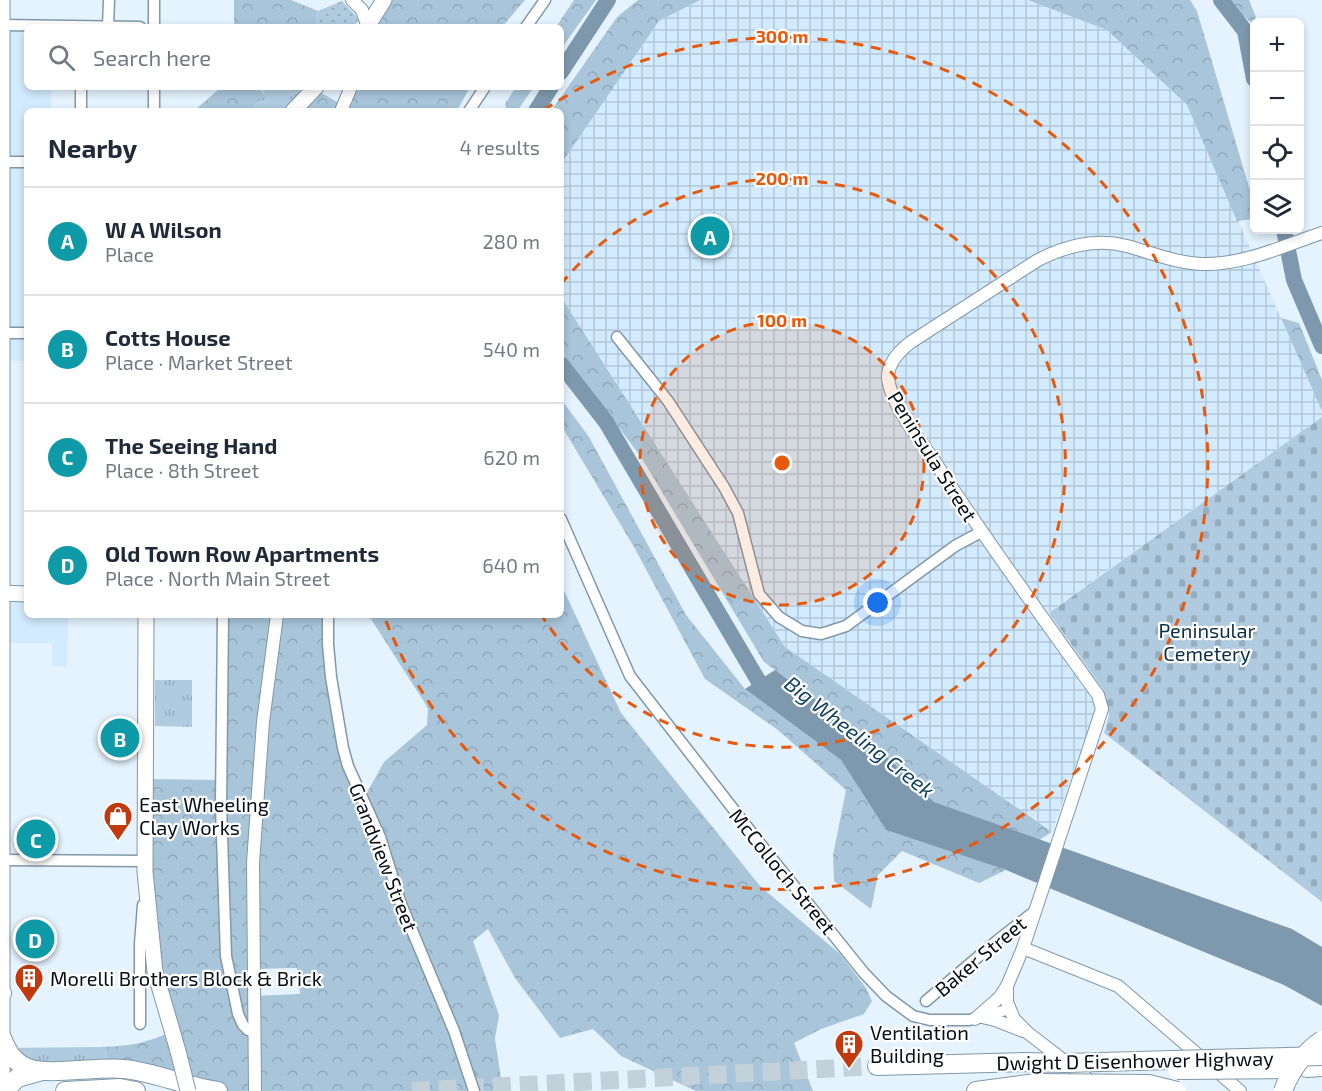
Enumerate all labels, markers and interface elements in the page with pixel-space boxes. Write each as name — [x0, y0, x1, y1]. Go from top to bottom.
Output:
map controls — [1250, 18, 1304, 234]
button: + — [1250, 18, 1304, 72]
search box — [24, 24, 564, 90]
text: 300 m — [756, 25, 808, 47]
icon: search — [45, 41, 78, 74]
text: Search here — [93, 44, 211, 70]
button: − — [1250, 72, 1304, 126]
button: locate — [1250, 126, 1304, 180]
text: Nearby — [48, 132, 137, 163]
text: 4 results — [460, 135, 540, 159]
text: 200 m — [756, 167, 808, 189]
button: layers — [1250, 180, 1304, 234]
pin: A — [690, 214, 730, 258]
text: W A Wilson — [105, 216, 222, 242]
text: A — [61, 229, 74, 253]
text: 280 m — [483, 229, 540, 253]
text: Place — [105, 242, 154, 266]
text: 100 m — [757, 309, 807, 331]
text: Cotts House — [105, 324, 231, 350]
text: B — [61, 337, 74, 361]
text: 540 m — [483, 337, 540, 361]
text: Place · Market Street — [105, 350, 293, 374]
street label: Peninsula Street — [883, 386, 983, 526]
text: The Seeing Hand — [105, 432, 277, 458]
text: C — [62, 445, 73, 469]
text: 620 m — [483, 445, 540, 469]
centre of rings — [772, 453, 792, 473]
text: Place · 8th Street — [105, 458, 259, 482]
text: Old Town Row Apartments — [105, 540, 379, 566]
text: D — [61, 553, 74, 577]
text: 640 m — [482, 553, 540, 577]
text: Place · North Main Street — [105, 566, 330, 590]
your location — [863, 588, 892, 617]
park label: Peninsular Cemetery — [1158, 618, 1256, 665]
water label: Big Wheeling Creek — [780, 670, 940, 802]
pin: B — [100, 716, 140, 760]
street label: Grandview Street — [345, 779, 423, 935]
place label: East Wheeling Clay Works — [139, 792, 269, 839]
shop icon: East Wheeling Clay Works — [102, 800, 134, 842]
street label: McColloch Street — [725, 803, 841, 939]
pin: C — [16, 816, 56, 862]
street label: Baker Street — [930, 911, 1031, 1001]
pin: D — [15, 916, 54, 962]
building icon: Morelli Brothers Block & Brick — [13, 962, 45, 1004]
place label: Morelli Brothers Block & Brick — [50, 966, 322, 990]
place label: Ventilation Building — [870, 1020, 969, 1067]
building icon: Ventilation Building — [833, 1028, 865, 1070]
street label: Dwight D Eisenhower Highway — [996, 1046, 1274, 1074]

